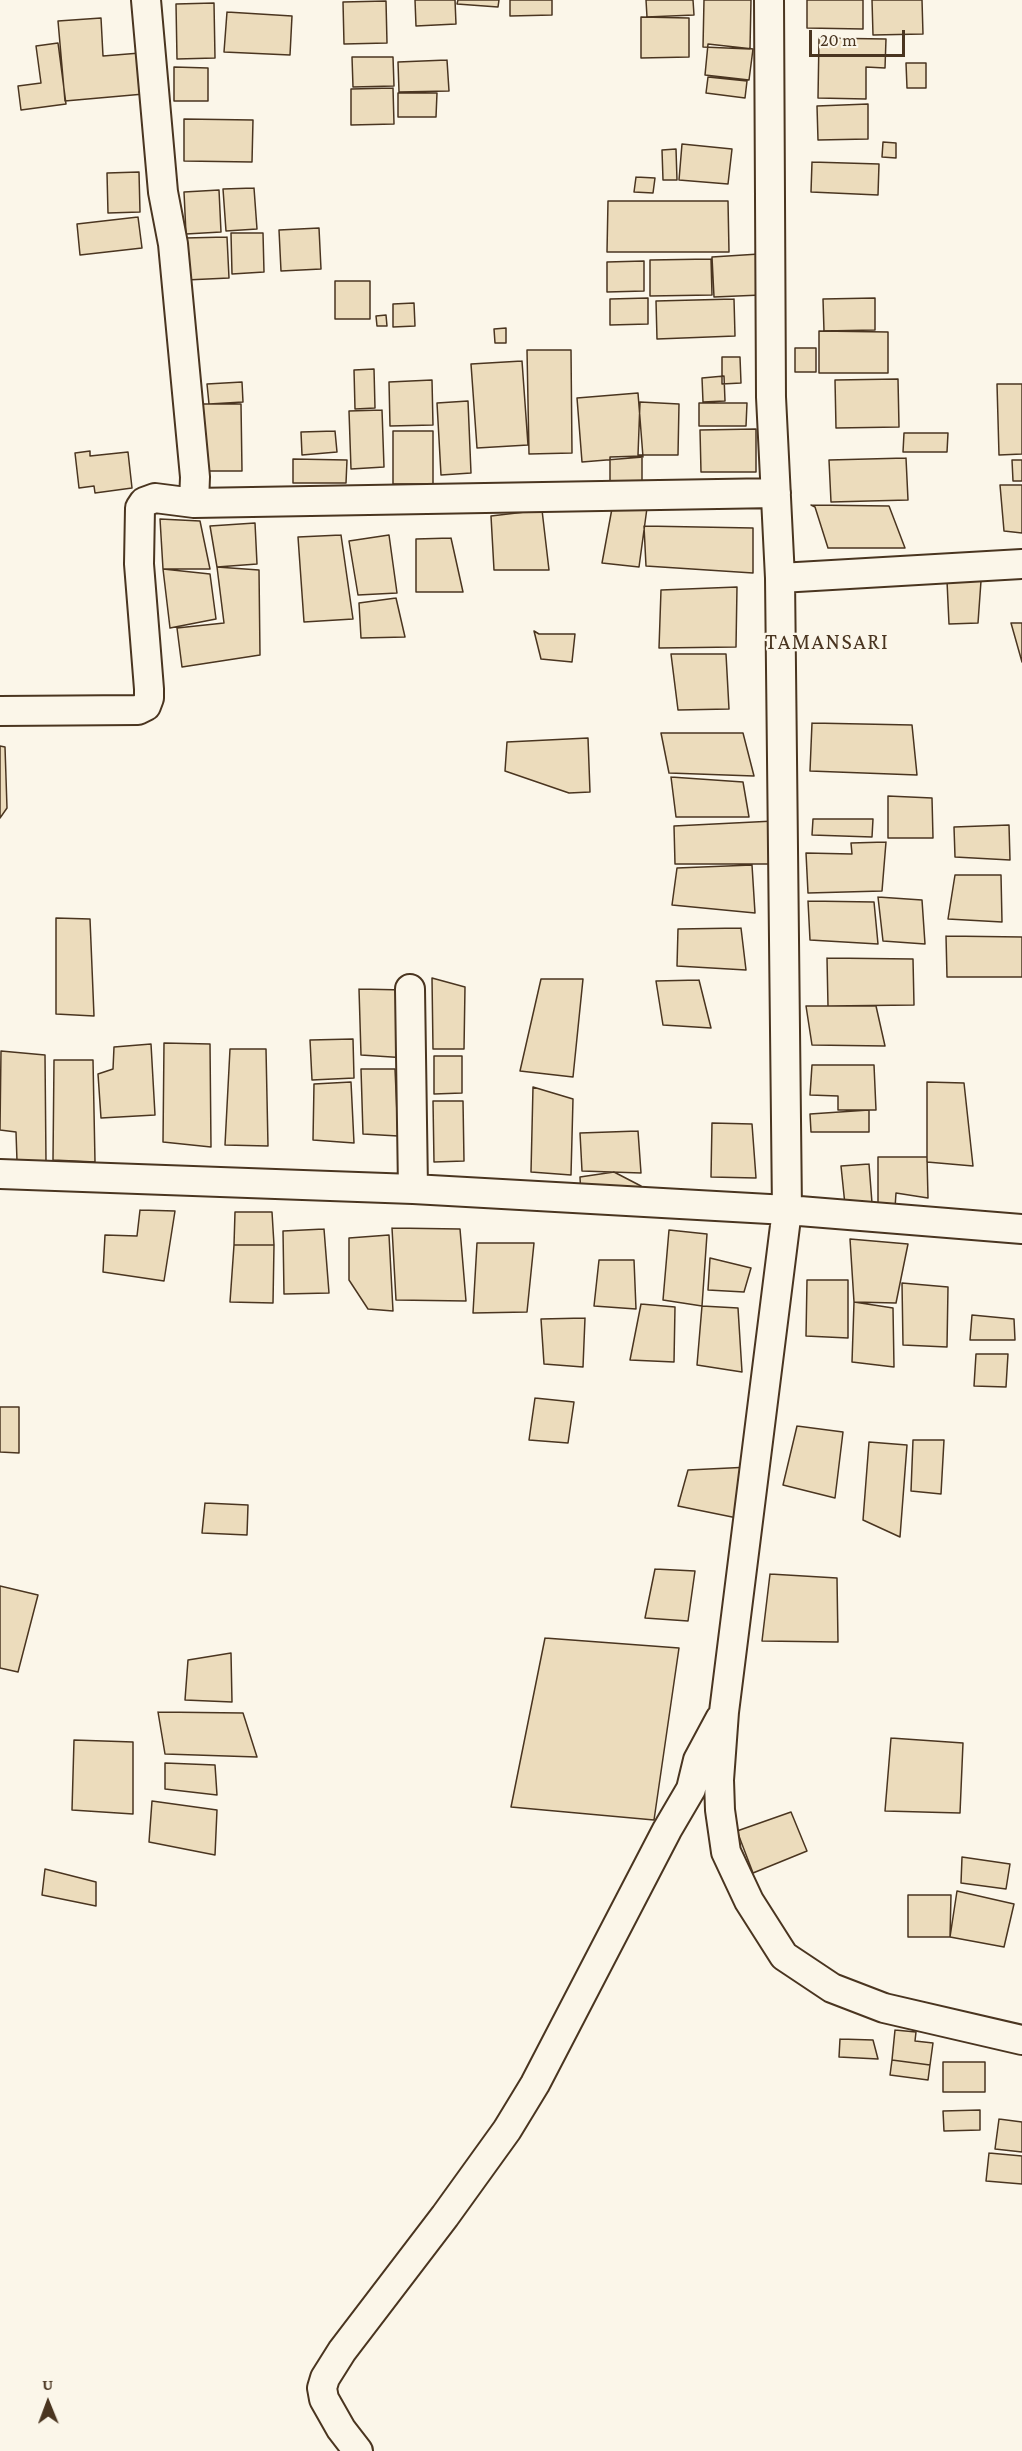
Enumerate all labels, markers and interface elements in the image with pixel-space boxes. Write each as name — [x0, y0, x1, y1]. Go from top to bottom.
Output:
scale bar — [812, 18, 908, 56]
text: 20 m — [820, 30, 857, 50]
district label: TAMANSARI — [765, 629, 889, 655]
north arrow — [18, 2373, 78, 2433]
text: U — [42, 2376, 53, 2393]

